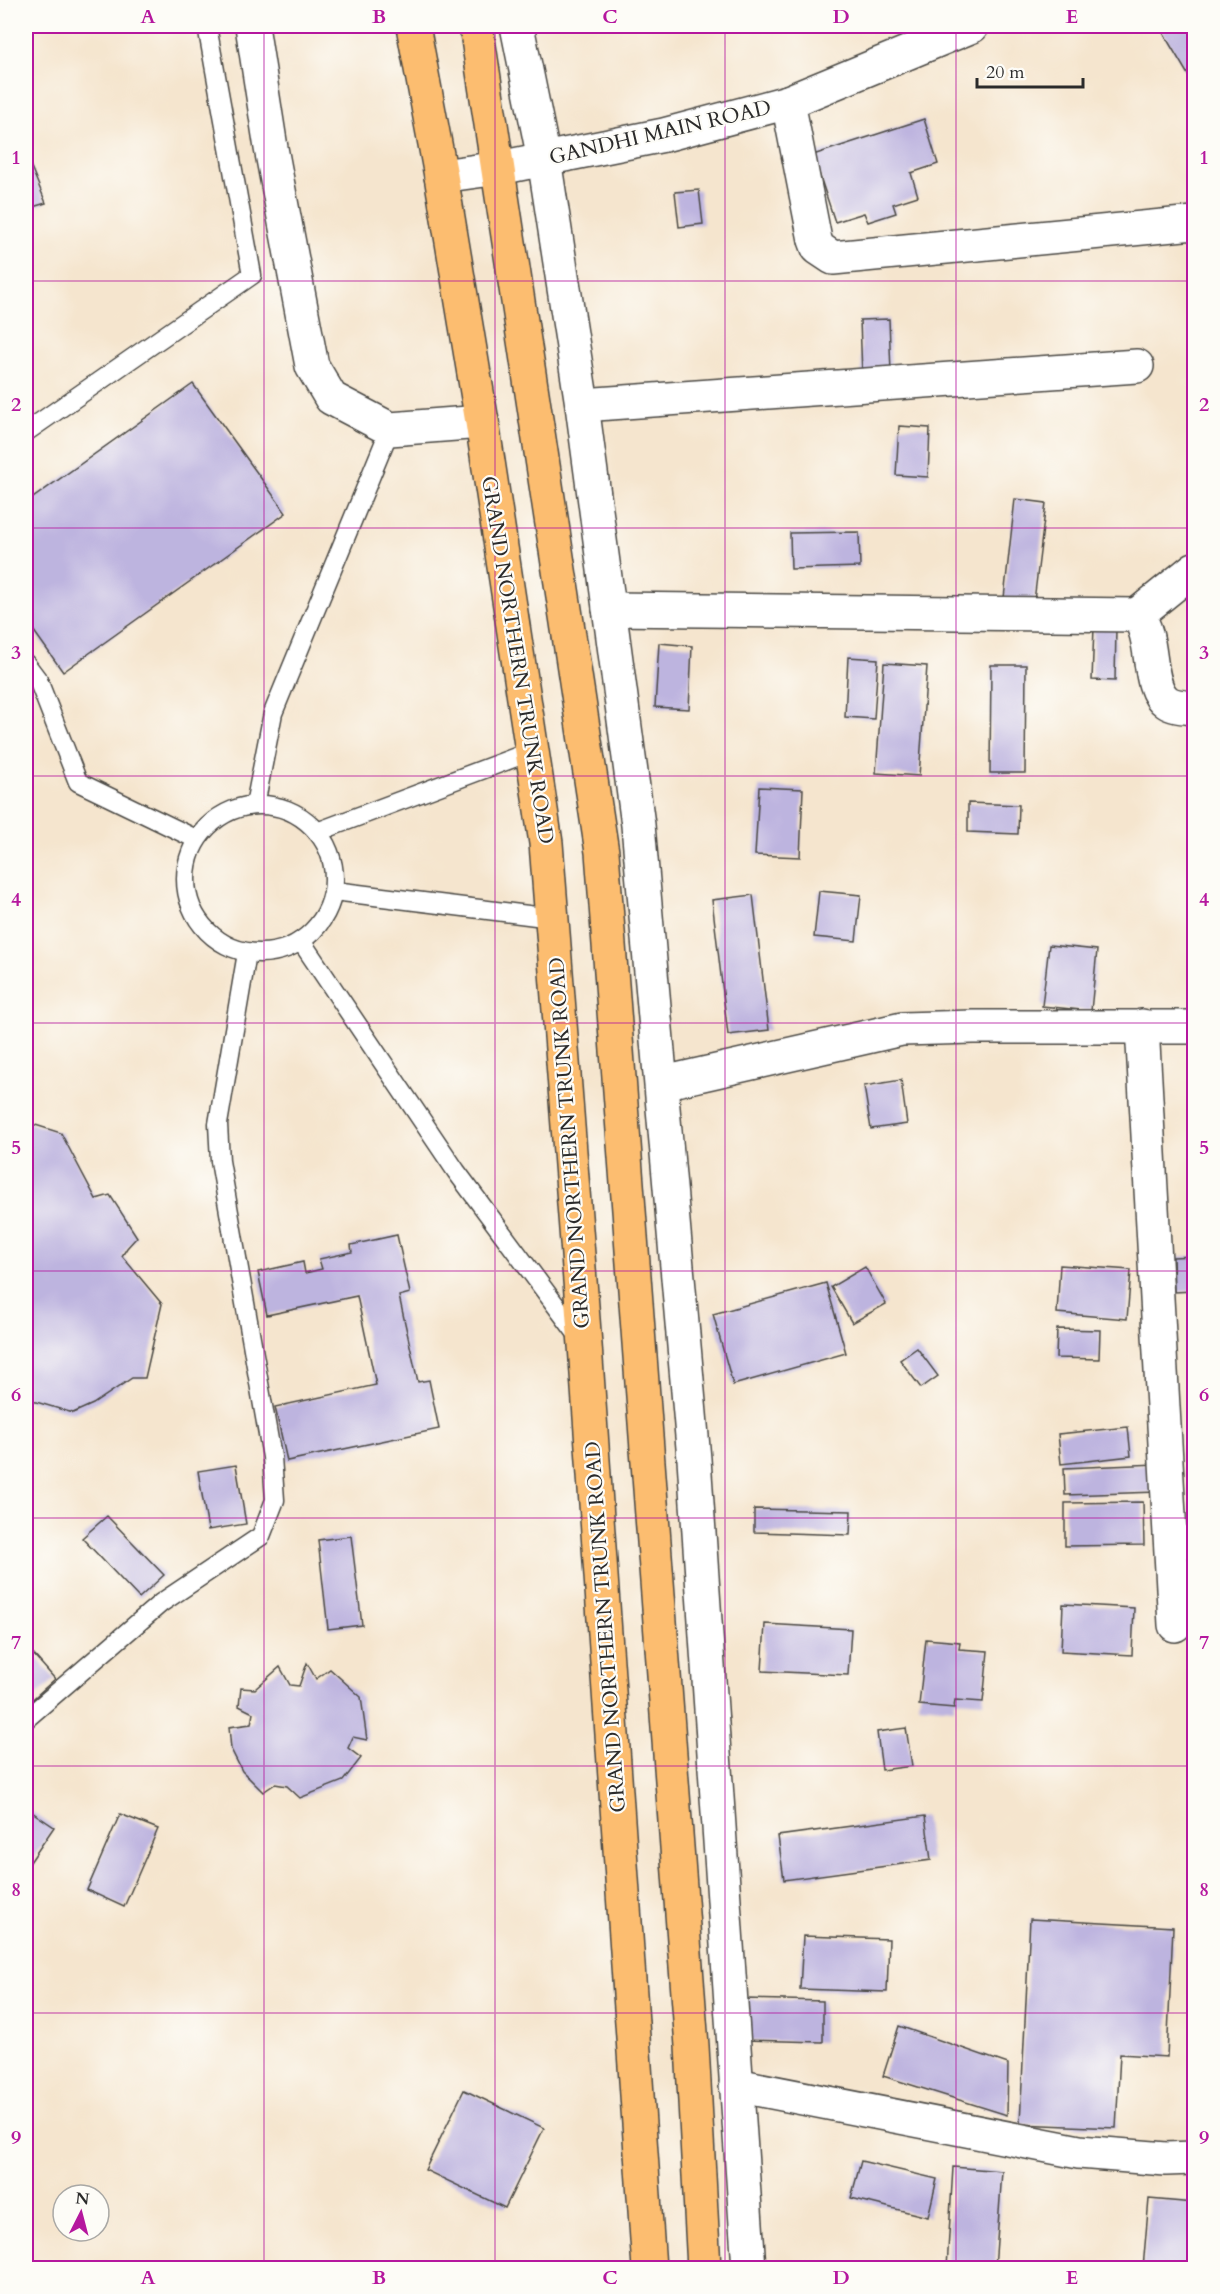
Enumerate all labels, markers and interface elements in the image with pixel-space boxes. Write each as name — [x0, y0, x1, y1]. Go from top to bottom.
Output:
text: A — [140, 3, 156, 30]
text: B — [372, 3, 386, 30]
text: C — [602, 3, 618, 30]
text: D — [832, 3, 850, 30]
text: E — [1066, 3, 1078, 30]
scale bar — [977, 51, 1084, 89]
text: 20 m — [986, 60, 1025, 85]
street label: GANDHI MAIN ROAD — [546, 93, 774, 172]
text: 1 — [11, 144, 21, 171]
text: 1 — [1199, 144, 1209, 171]
text: 2 — [11, 391, 21, 418]
text: 2 — [1199, 391, 1209, 418]
street label: GRAND NORTHERN TRUNK ROAD — [474, 474, 561, 846]
text: 3 — [11, 639, 21, 666]
text: 3 — [1199, 639, 1209, 666]
text: 4 — [11, 886, 21, 913]
text: 4 — [1199, 886, 1209, 913]
street label: GRAND NORTHERN TRUNK ROAD — [542, 956, 597, 1330]
text: 5 — [11, 1134, 21, 1161]
text: 5 — [1199, 1134, 1209, 1161]
text: 6 — [11, 1381, 21, 1408]
text: 6 — [1199, 1381, 1209, 1408]
street label: GRAND NORTHERN TRUNK ROAD — [578, 1440, 633, 1814]
text: 7 — [11, 1629, 21, 1656]
text: 7 — [1199, 1629, 1209, 1656]
text: 8 — [11, 1876, 21, 1903]
text: 8 — [1199, 1876, 1209, 1903]
text: 9 — [11, 2124, 21, 2151]
text: 9 — [1199, 2124, 1209, 2151]
north arrow — [51, 2183, 111, 2243]
text: N — [74, 2187, 91, 2211]
text: A — [140, 2264, 156, 2291]
text: B — [372, 2264, 386, 2291]
text: C — [602, 2264, 618, 2291]
text: D — [832, 2264, 850, 2291]
text: E — [1066, 2264, 1078, 2291]

